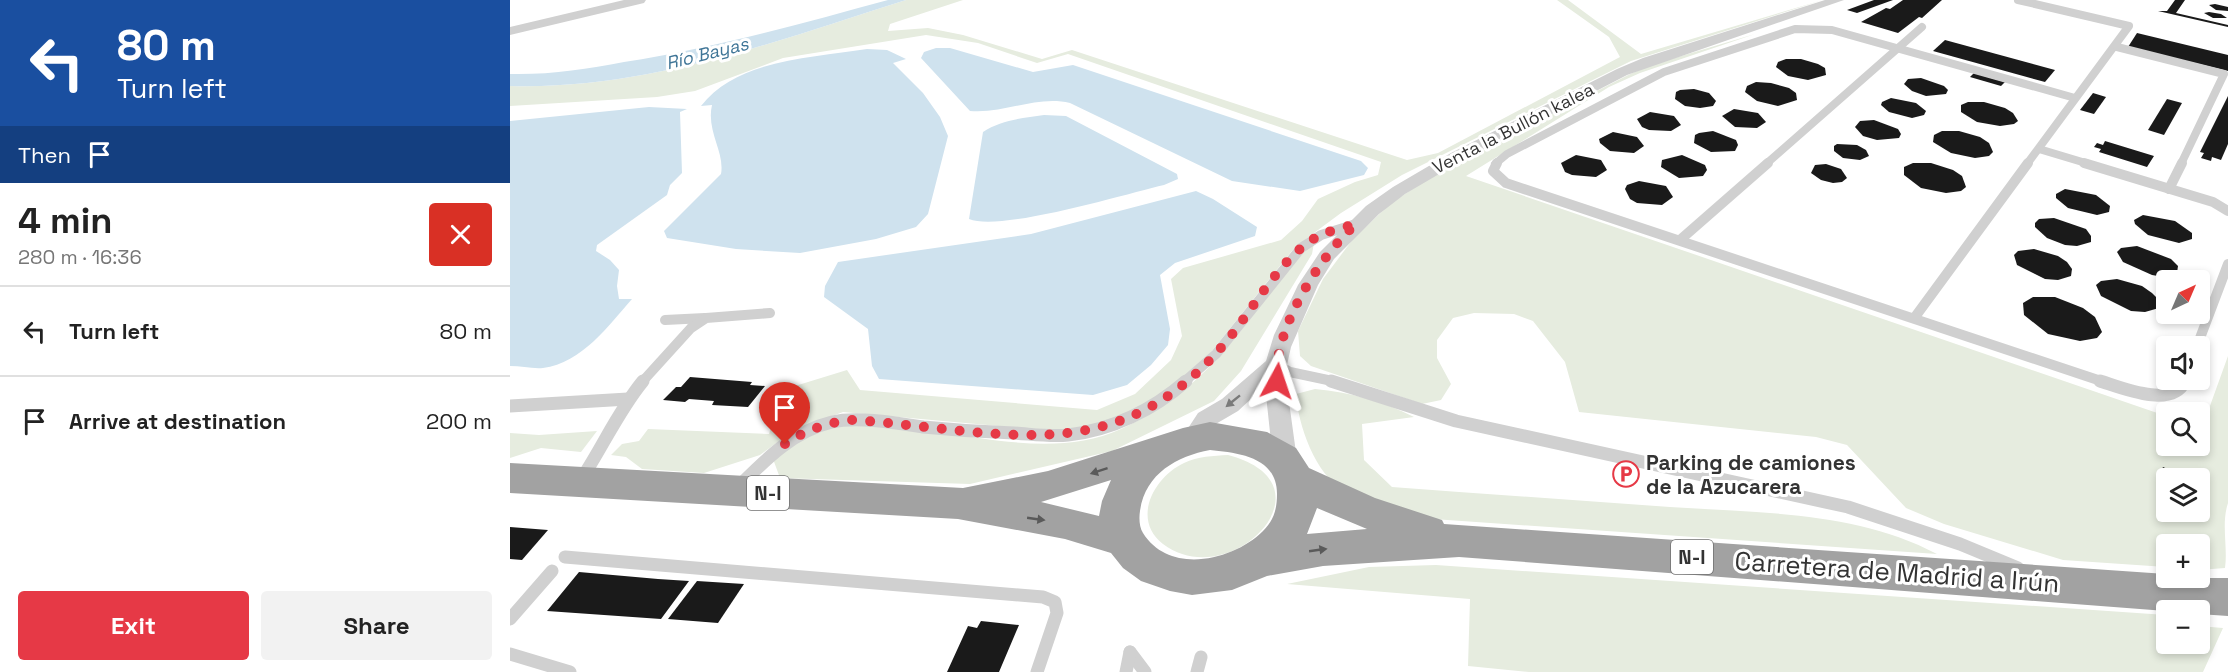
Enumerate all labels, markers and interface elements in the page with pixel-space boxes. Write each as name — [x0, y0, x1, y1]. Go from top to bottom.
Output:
text: 80 m — [117, 19, 216, 72]
icon: left — [18, 24, 96, 102]
water label: Río Bayas — [663, 32, 751, 74]
text: Turn left — [117, 71, 227, 106]
street label: Venta la Bullón kalea — [1428, 77, 1598, 179]
icon: arrive — [83, 138, 116, 171]
text: Then — [18, 141, 71, 169]
text: 4 min — [18, 198, 113, 244]
button: close — [429, 203, 492, 266]
text: 280 m · 16:36 — [18, 244, 142, 270]
north arrow — [2156, 270, 2210, 324]
map controls — [2156, 270, 2210, 654]
icon: left — [18, 315, 51, 348]
text: Turn left — [69, 317, 159, 345]
text: 80 m — [440, 317, 492, 345]
button: sound — [2156, 336, 2210, 390]
position arrow — [1245, 349, 1309, 413]
pin — [759, 382, 810, 444]
icon: arrive — [768, 391, 801, 424]
one-way arrow — [1225, 395, 1241, 408]
button: search — [2156, 402, 2210, 456]
icon: arrive — [18, 405, 51, 438]
text: Arrive at destination — [69, 407, 286, 435]
text: 200 m — [426, 407, 492, 435]
place label: Parking de camiones de la Azucarera — [1646, 449, 1856, 500]
parking icon: Parking de camiones de la Azucarera — [1611, 459, 1641, 489]
one-way arrow — [1090, 467, 1108, 477]
button: layers — [2156, 468, 2210, 522]
road number: N-I — [747, 476, 789, 510]
one-way arrow — [1027, 514, 1046, 524]
button: + — [2156, 534, 2210, 588]
road number: N-I — [1671, 540, 1713, 574]
street label: Carretera de Madrid a Irún — [1733, 544, 2061, 600]
one-way arrow — [1309, 545, 1328, 554]
button: Exit — [18, 591, 249, 660]
button: Share — [261, 591, 492, 660]
button: − — [2156, 600, 2210, 654]

